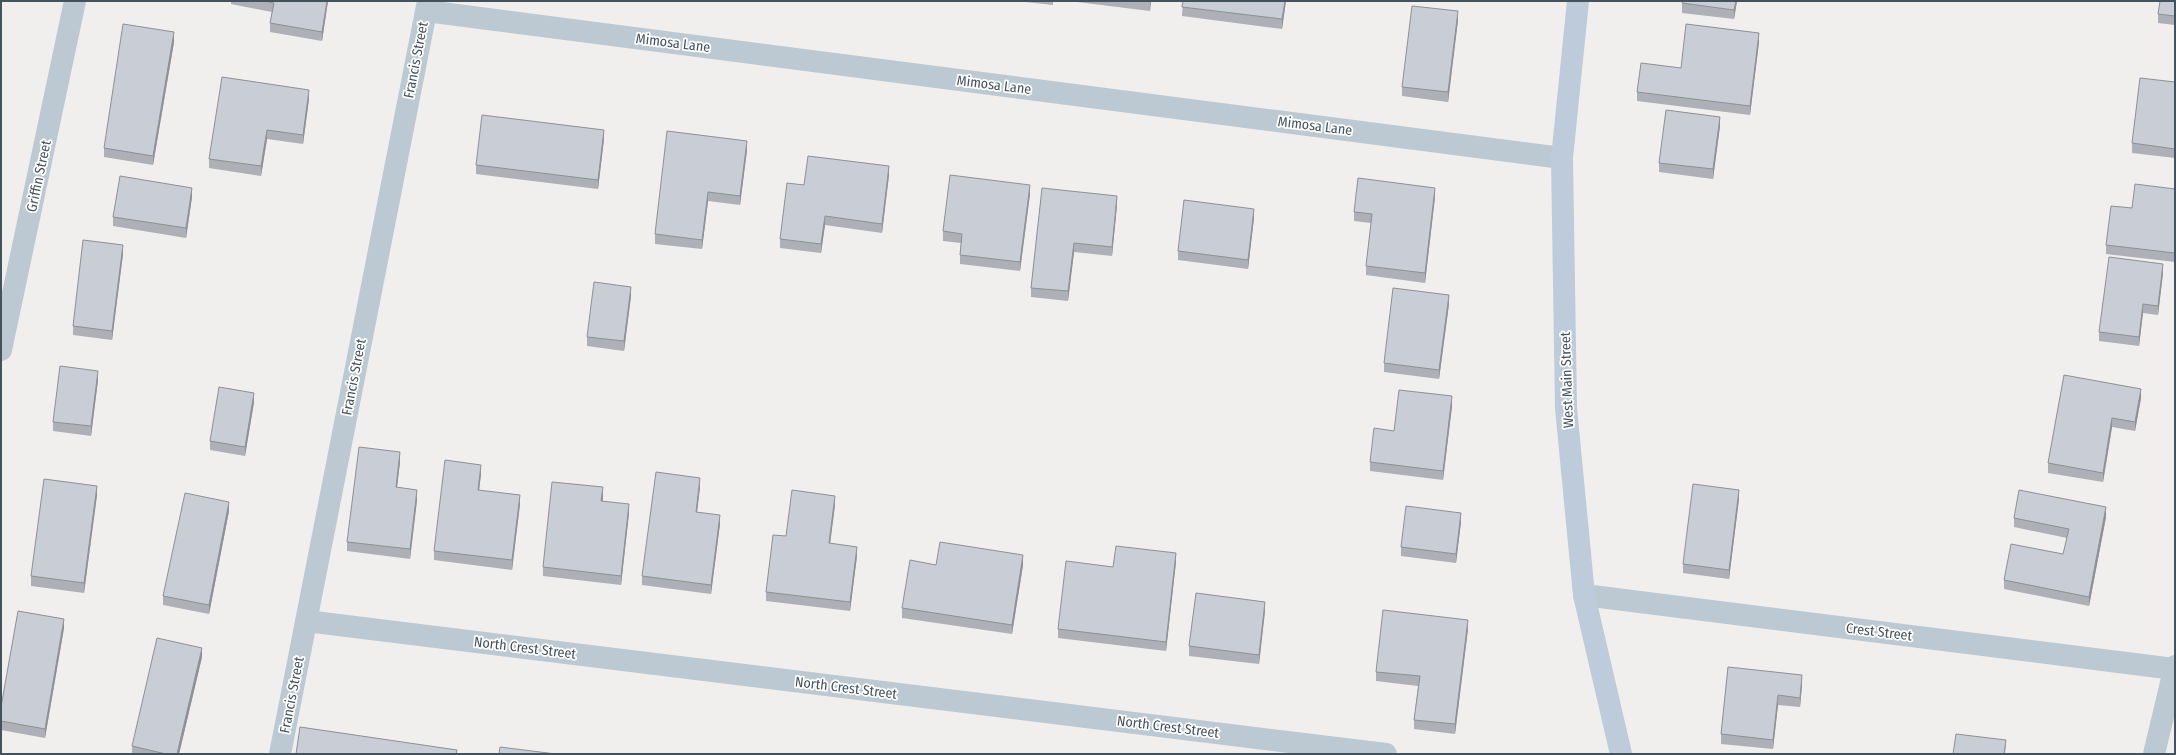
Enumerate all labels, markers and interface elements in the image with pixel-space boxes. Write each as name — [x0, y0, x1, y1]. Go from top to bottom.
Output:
street label: Francis Street — [400, 20, 432, 100]
street label: Mimosa Lane — [635, 30, 711, 56]
street label: Mimosa Lane — [956, 72, 1032, 98]
street label: Mimosa Lane — [1277, 113, 1353, 139]
street label: Griffin Street — [23, 138, 55, 214]
street label: West Main Street — [1557, 331, 1577, 429]
street label: Francis Street — [338, 337, 370, 417]
street label: Crest Street — [1845, 620, 1913, 645]
street label: North Crest Street — [473, 633, 577, 663]
street label: Francis Street — [276, 655, 308, 735]
street label: North Crest Street — [794, 673, 898, 703]
street label: North Crest Street — [1116, 712, 1220, 742]

